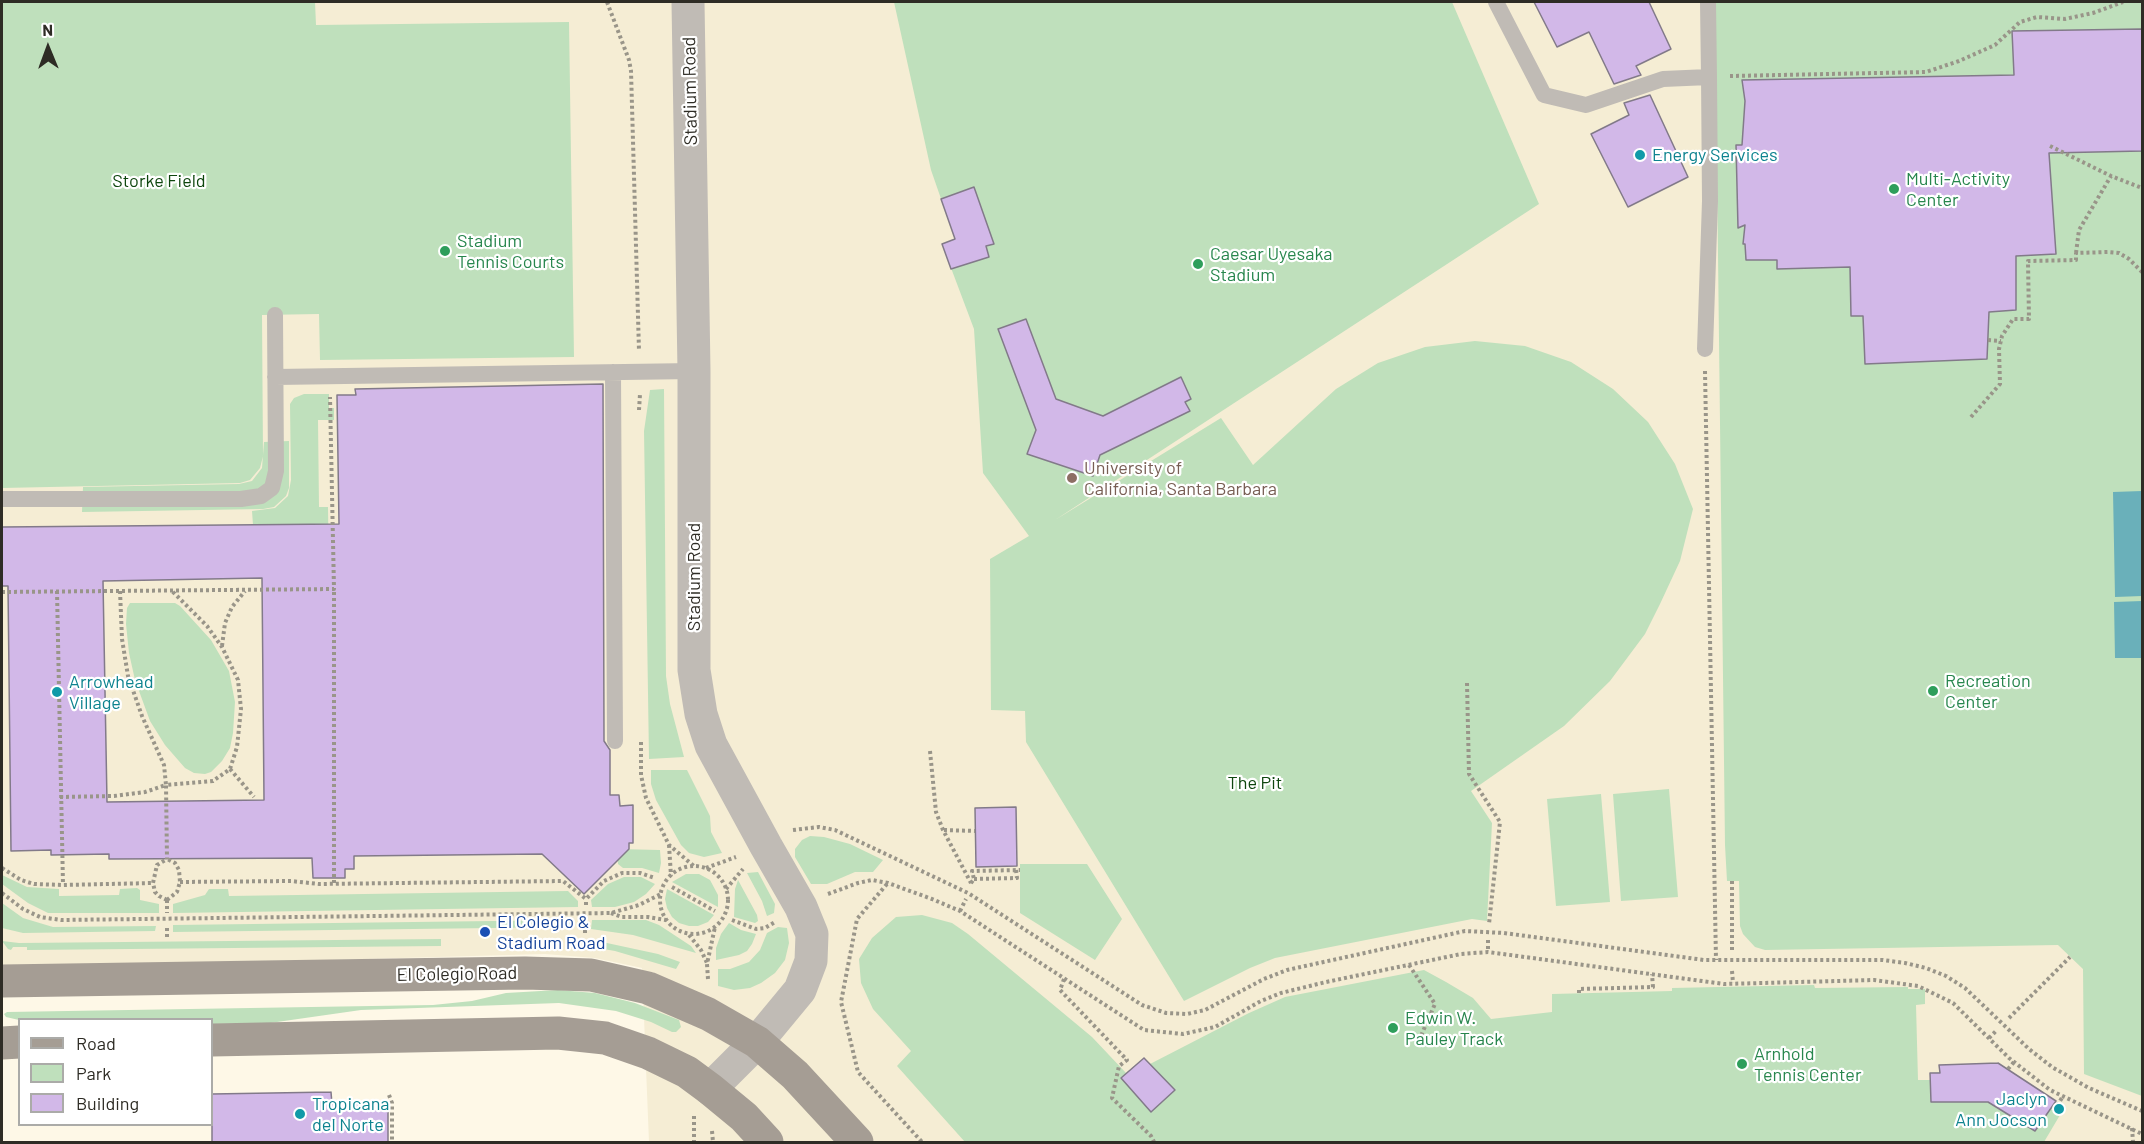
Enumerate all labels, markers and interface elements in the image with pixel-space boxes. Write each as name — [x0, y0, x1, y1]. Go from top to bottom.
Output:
north arrow — [18, 18, 78, 78]
text: N — [42, 20, 53, 39]
street label: Stadium Road — [678, 37, 702, 145]
place label: Energy Services — [1652, 144, 1778, 166]
marker: Energy Services — [1633, 148, 1647, 162]
place label: Multi-Activity Center — [1906, 168, 2010, 210]
park label: Storke Field — [112, 170, 206, 192]
marker: Multi-Activity Center — [1887, 182, 1901, 196]
place label: Stadium Tennis Courts — [457, 230, 564, 272]
place label: Caesar Uyesaka Stadium — [1210, 243, 1332, 286]
marker: Stadium Tennis Courts — [438, 244, 452, 258]
marker: Caesar Uyesaka Stadium — [1191, 257, 1205, 271]
place label: University of California, Santa Barbara — [1084, 457, 1277, 500]
marker: University of California, Santa Barbara — [1065, 471, 1079, 485]
street label: Stadium Road — [683, 523, 705, 631]
place label: Recreation Center — [1945, 670, 2031, 712]
place label: Arrowhead Village — [69, 671, 153, 714]
marker: Recreation Center — [1926, 684, 1940, 698]
marker: Arrowhead Village — [50, 685, 64, 699]
park label: The Pit — [1228, 772, 1282, 794]
place label: El Colegio & Stadium Road — [497, 911, 606, 954]
marker: El Colegio & Stadium Road — [478, 925, 492, 939]
street label: El Colegio Road — [397, 962, 517, 986]
place label: Edwin W. Pauley Track — [1405, 1007, 1503, 1050]
legend — [18, 1018, 213, 1126]
marker: Edwin W. Pauley Track — [1386, 1021, 1400, 1035]
text: Road — [76, 1032, 116, 1054]
place label: Arnhold Tennis Center — [1754, 1043, 1861, 1086]
marker: Arnhold Tennis Center — [1735, 1057, 1749, 1071]
text: Park — [76, 1062, 111, 1084]
place label: Jaclyn Ann Jocson — [1955, 1088, 2047, 1130]
text: Building — [76, 1092, 139, 1114]
place label: Tropicana del Norte — [312, 1093, 390, 1136]
marker: Jaclyn Ann Jocson — [2052, 1102, 2066, 1116]
marker: Tropicana del Norte — [293, 1107, 307, 1121]

